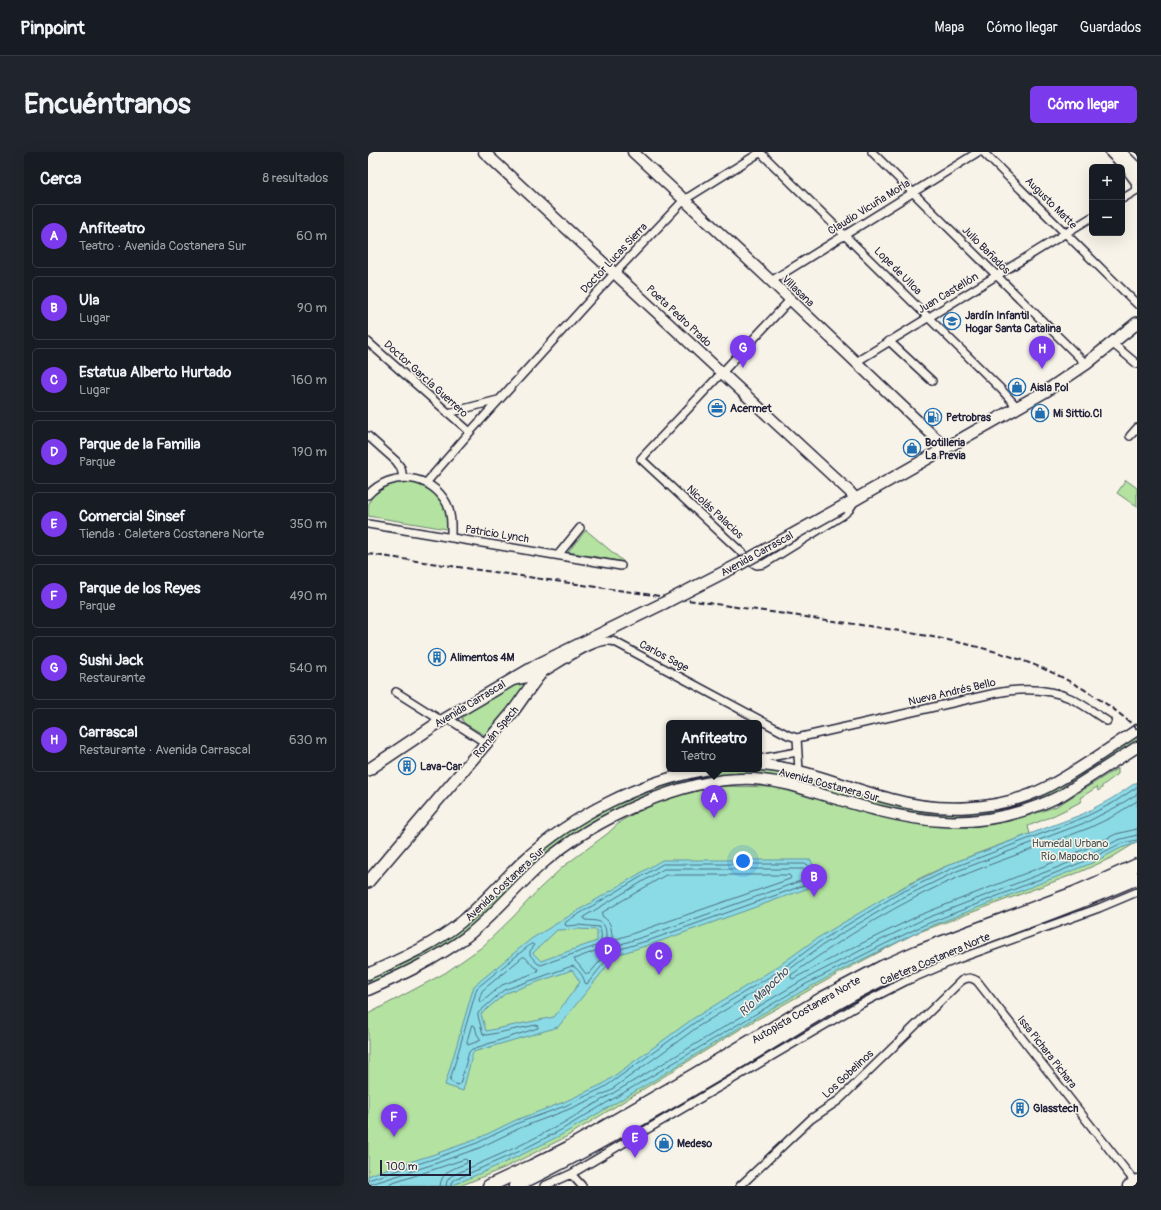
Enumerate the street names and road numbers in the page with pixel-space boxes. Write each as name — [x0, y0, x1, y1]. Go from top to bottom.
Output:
street label: Augusto Matte — [1022, 174, 1080, 232]
street label: Claudio Vicuña Morla — [825, 176, 913, 238]
street label: Doctor Lucas Sierra — [578, 220, 650, 296]
street label: Julio Bañados — [959, 223, 1013, 277]
street label: Lope de Ulloa — [871, 244, 925, 298]
street label: Juan Castellón — [915, 270, 981, 316]
street label: Villasana — [779, 272, 817, 310]
street label: Poeta Pedro Prado — [644, 283, 714, 350]
street label: Doctor García Guerrero — [381, 338, 471, 420]
street label: Nicolás Palacios — [684, 482, 746, 542]
street label: Patricio Lynch — [464, 523, 530, 545]
street label: Avenida Carrascal — [719, 529, 795, 579]
street label: Carlos Sage — [637, 638, 691, 675]
street label: Nueva Andrés Bello — [907, 676, 997, 708]
street label: Avenida Carrascal — [432, 678, 508, 730]
street label: Román Spech — [471, 704, 521, 760]
street label: Avenida Costanera Sur — [777, 765, 881, 805]
street label: Avenida Costanera Sur — [463, 844, 547, 924]
street label: Caletera Costanera Norte — [878, 930, 992, 988]
street label: Autopista Costanera Norte — [749, 973, 863, 1047]
street label: Issa Pichara Pichara — [1015, 1013, 1079, 1091]
street label: Los Gobelinos — [820, 1047, 876, 1101]

